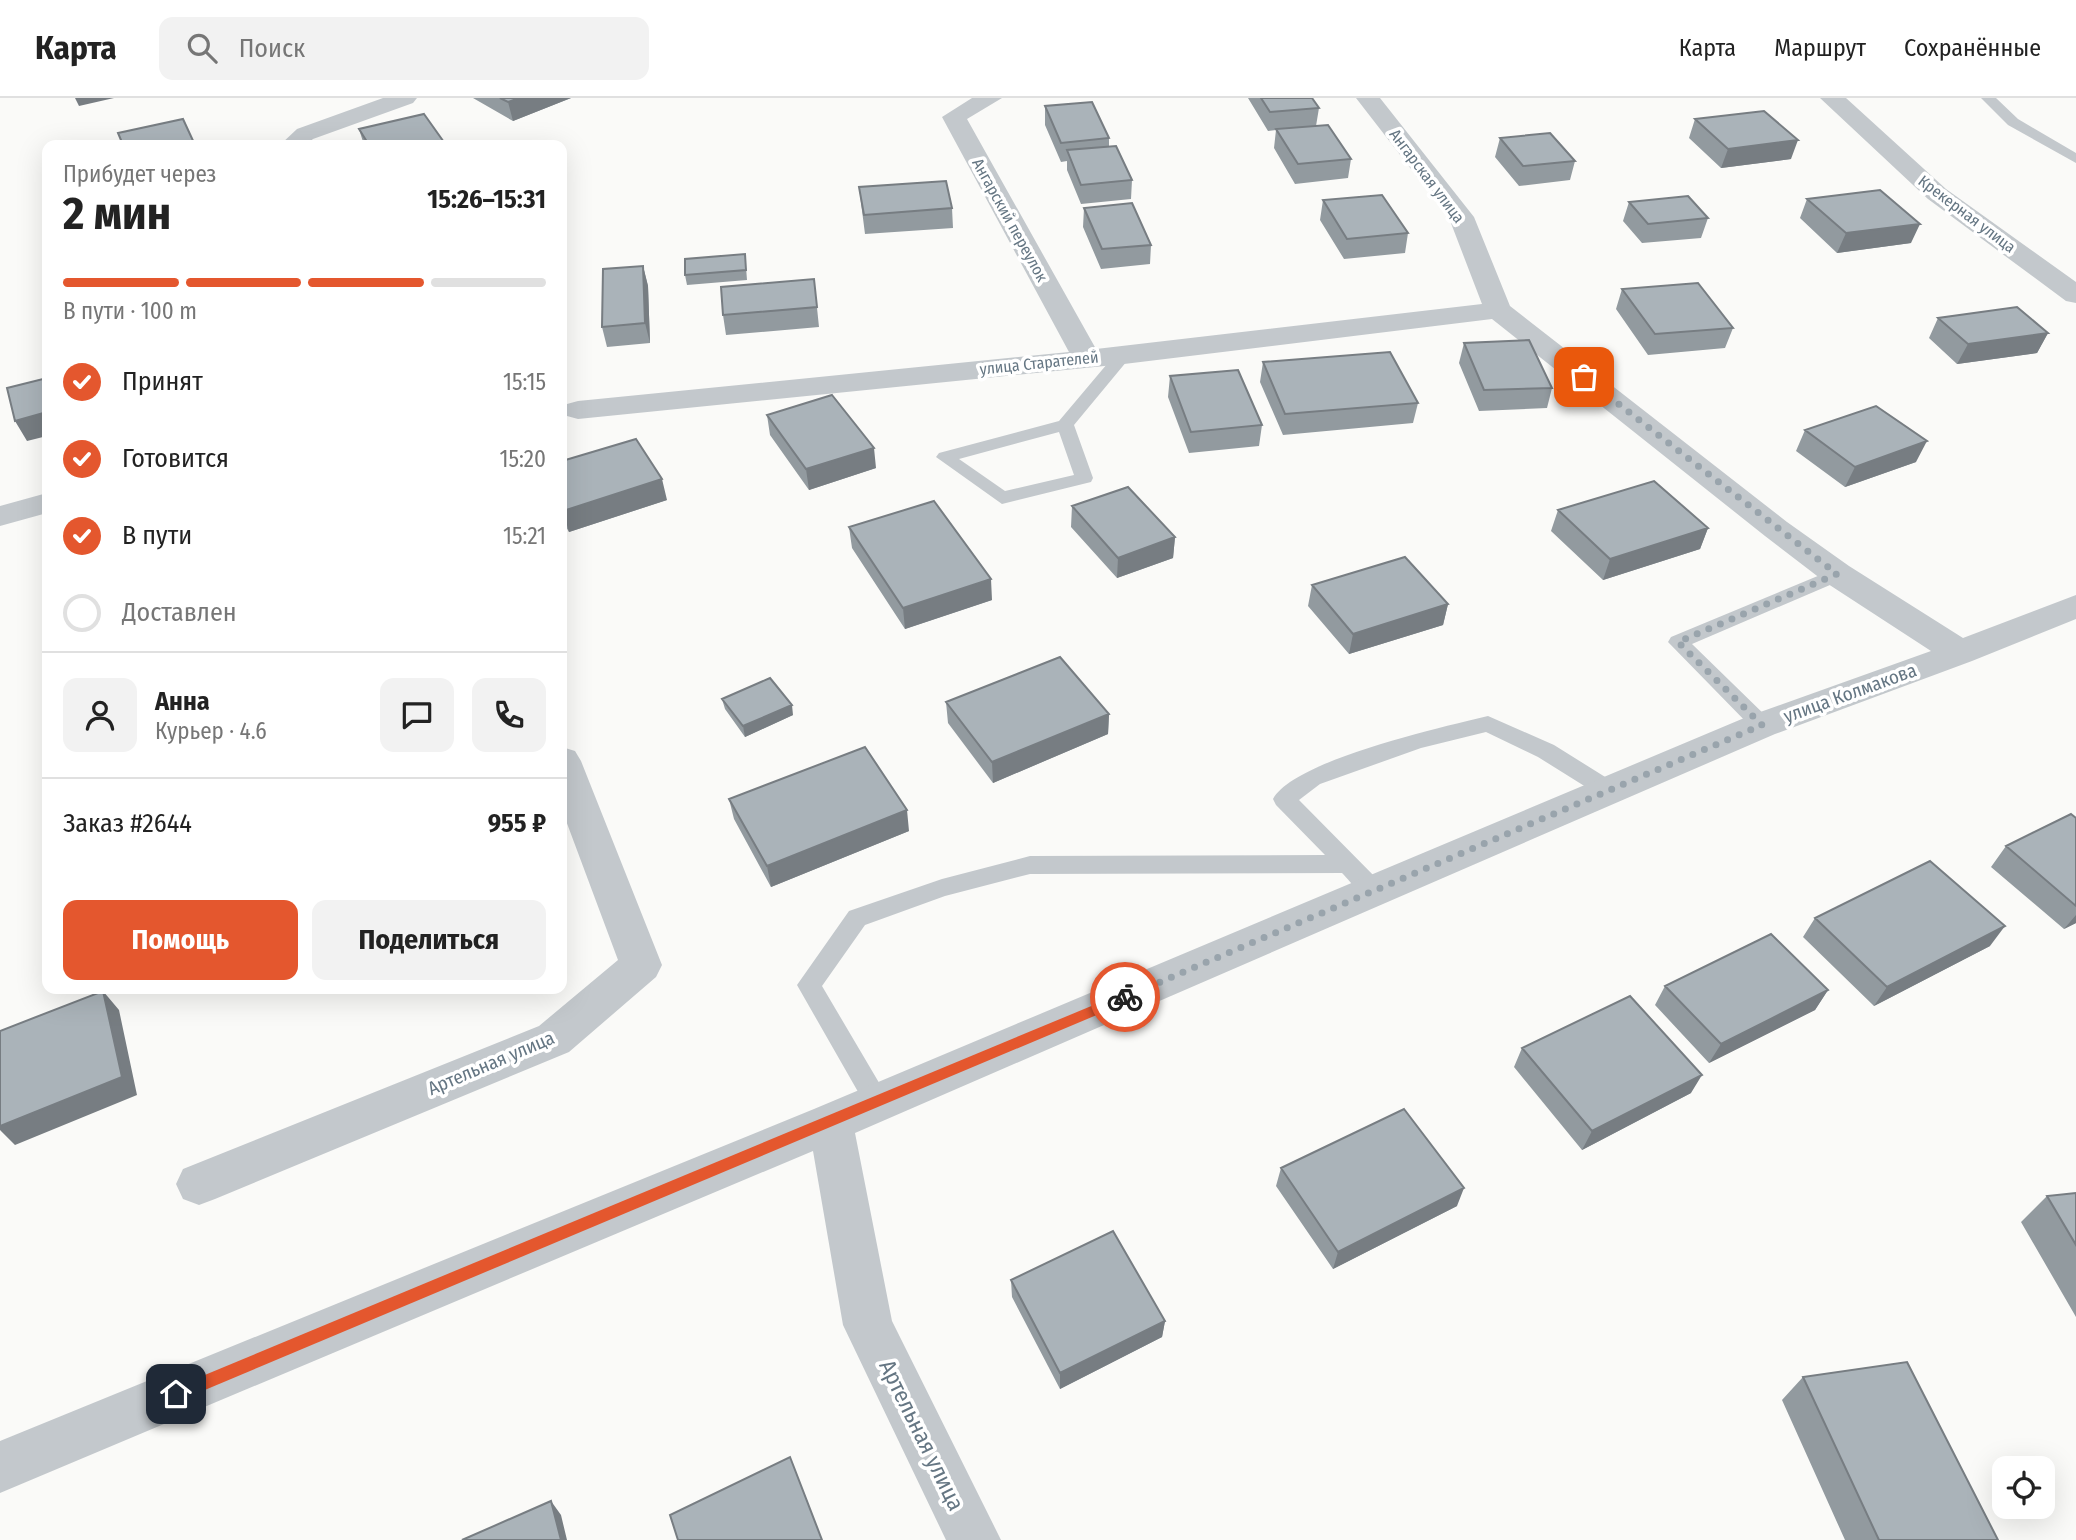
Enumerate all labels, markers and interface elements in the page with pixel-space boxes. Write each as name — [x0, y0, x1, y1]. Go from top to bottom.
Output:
search box — [159, 17, 649, 80]
text: Карта — [35, 28, 117, 68]
icon: search — [183, 29, 221, 67]
text: Поиск — [239, 33, 305, 64]
text: Карта — [1679, 34, 1736, 62]
text: Маршрут — [1774, 34, 1866, 62]
text: Сохранённые — [1904, 34, 2041, 62]
street label: Ангарская улица — [1386, 125, 1469, 227]
street label: Ангарский переулок — [968, 155, 1052, 285]
text: Прибудет через — [63, 160, 216, 188]
street label: Крекерная улица — [1915, 171, 2020, 257]
text: 15:26–15:31 — [427, 184, 546, 215]
text: 2 мин — [63, 186, 171, 241]
text: В пути · 100 m — [63, 297, 197, 325]
street label: улица Старателей — [979, 347, 1099, 379]
pin — [1554, 347, 1614, 407]
icon: bag — [1565, 358, 1603, 396]
icon: check — [63, 363, 101, 401]
text: Принят — [122, 366, 203, 397]
text: 15:15 — [503, 368, 546, 396]
icon: check — [63, 440, 101, 478]
text: Готовится — [122, 443, 229, 474]
text: 15:20 — [499, 445, 546, 473]
icon: check — [63, 517, 101, 555]
text: В пути — [122, 520, 192, 551]
text: 15:21 — [503, 522, 546, 550]
text: Доставлен — [122, 597, 237, 628]
street label: улица Колмакова — [1780, 658, 1920, 728]
button: person — [63, 678, 137, 752]
button: chat — [380, 678, 454, 752]
button: phone — [472, 678, 546, 752]
text: Анна — [155, 686, 210, 717]
text: Курьер · 4.6 — [155, 717, 267, 745]
text: Заказ #2644 — [63, 808, 192, 839]
text: 955 ₽ — [488, 808, 546, 839]
button: Помощь — [63, 900, 298, 980]
button: Поделиться — [312, 900, 546, 980]
courier — [1090, 962, 1160, 1032]
icon: bike — [1106, 978, 1144, 1016]
street label: Артельная улица — [424, 1026, 558, 1100]
street label: Артельная улица — [873, 1355, 971, 1515]
pin — [146, 1364, 206, 1424]
icon: home — [157, 1375, 195, 1413]
map controls — [1992, 1456, 2055, 1519]
button: locate — [1992, 1456, 2055, 1519]

